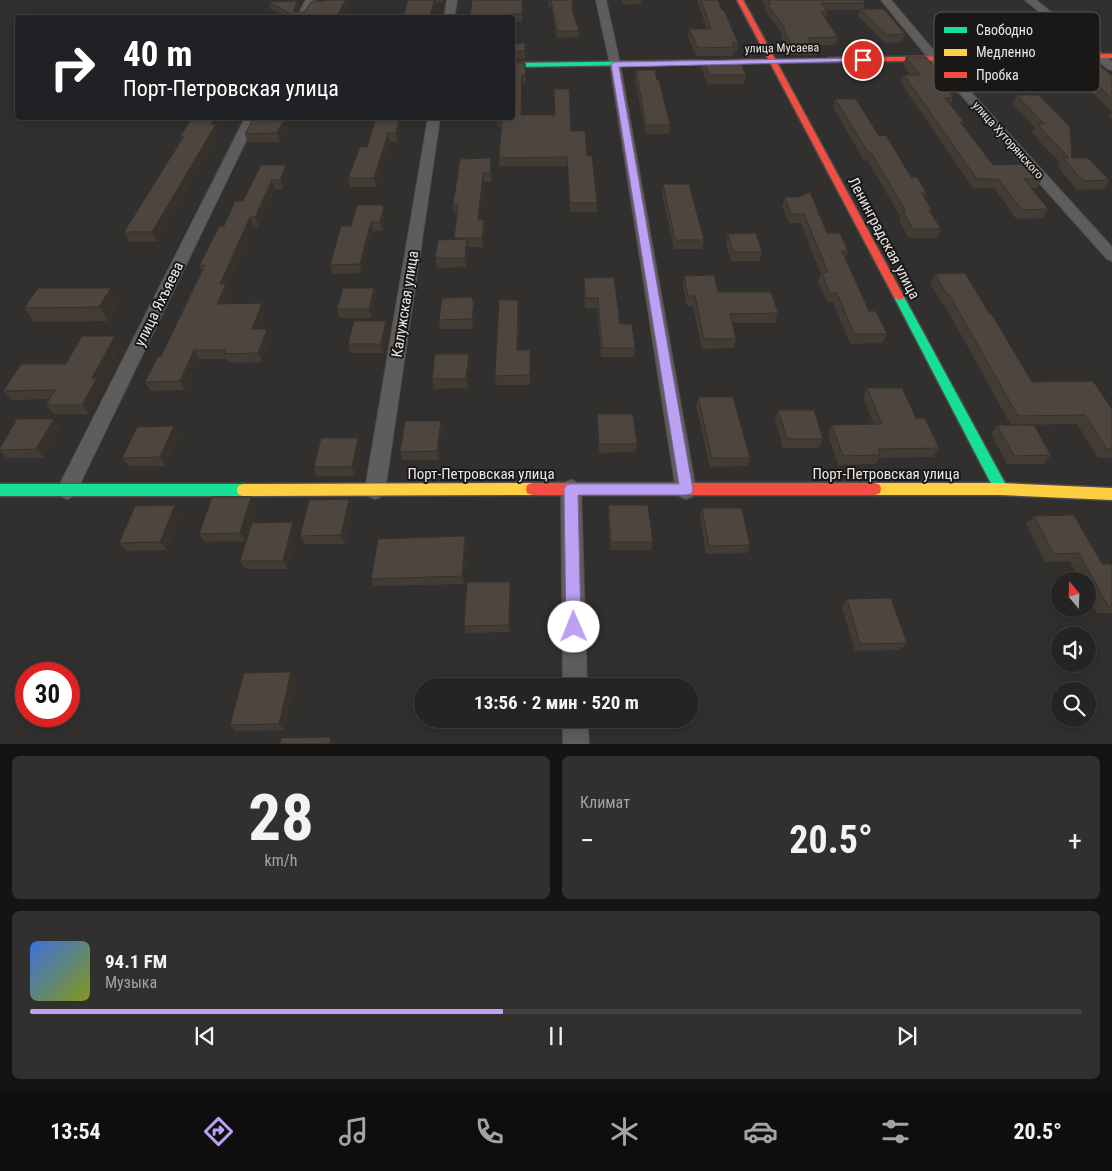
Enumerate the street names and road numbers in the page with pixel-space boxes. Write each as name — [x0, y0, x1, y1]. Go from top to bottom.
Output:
street label: улица Мусаева — [745, 40, 820, 56]
street label: улица Хуторянского — [970, 98, 1046, 182]
street label: Ленинградская улица — [844, 174, 924, 302]
street label: Калужская улица — [388, 249, 422, 359]
street label: улица Яхъяева — [131, 259, 187, 349]
street label: Порт-Петровская улица — [407, 465, 555, 483]
street label: Порт-Петровская улица — [812, 465, 960, 483]

